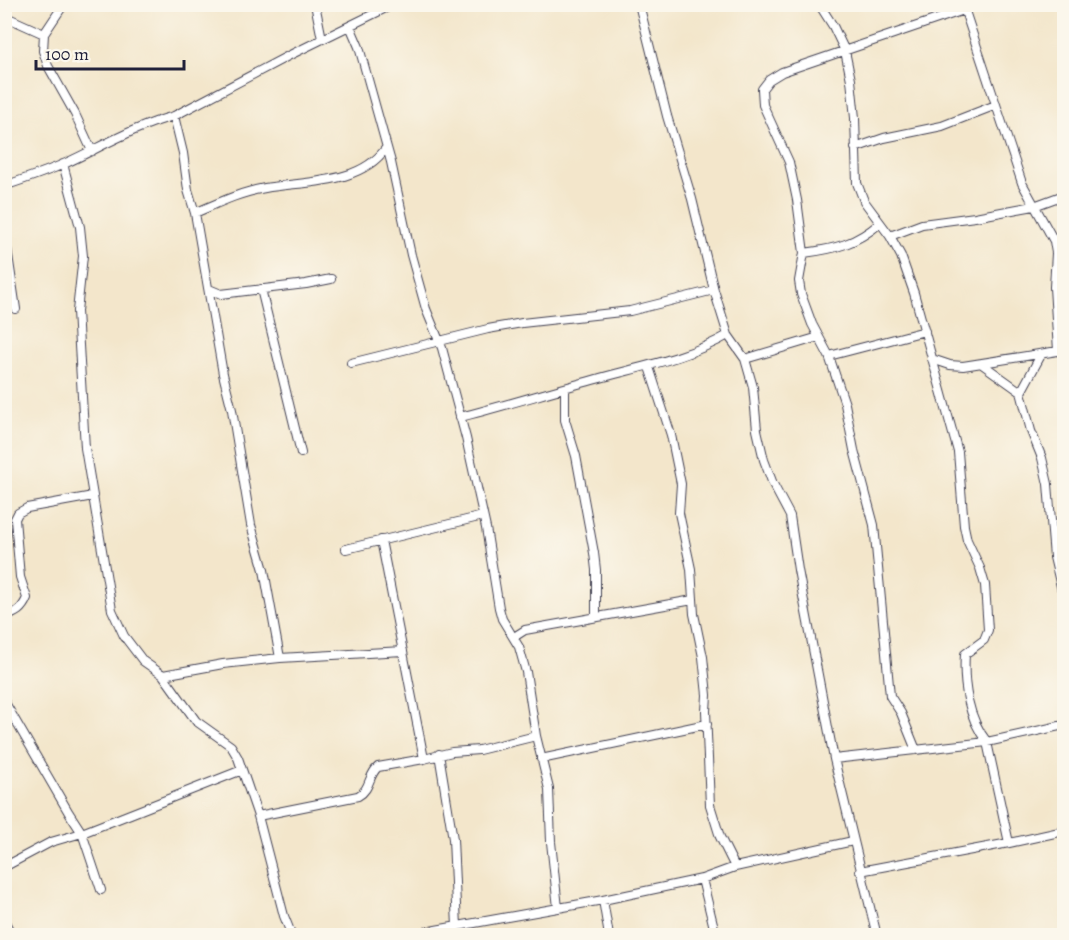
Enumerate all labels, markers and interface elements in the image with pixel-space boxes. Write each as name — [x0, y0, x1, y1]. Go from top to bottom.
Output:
scale bar — [36, 33, 184, 71]
text: 100 m — [45, 42, 89, 66]

